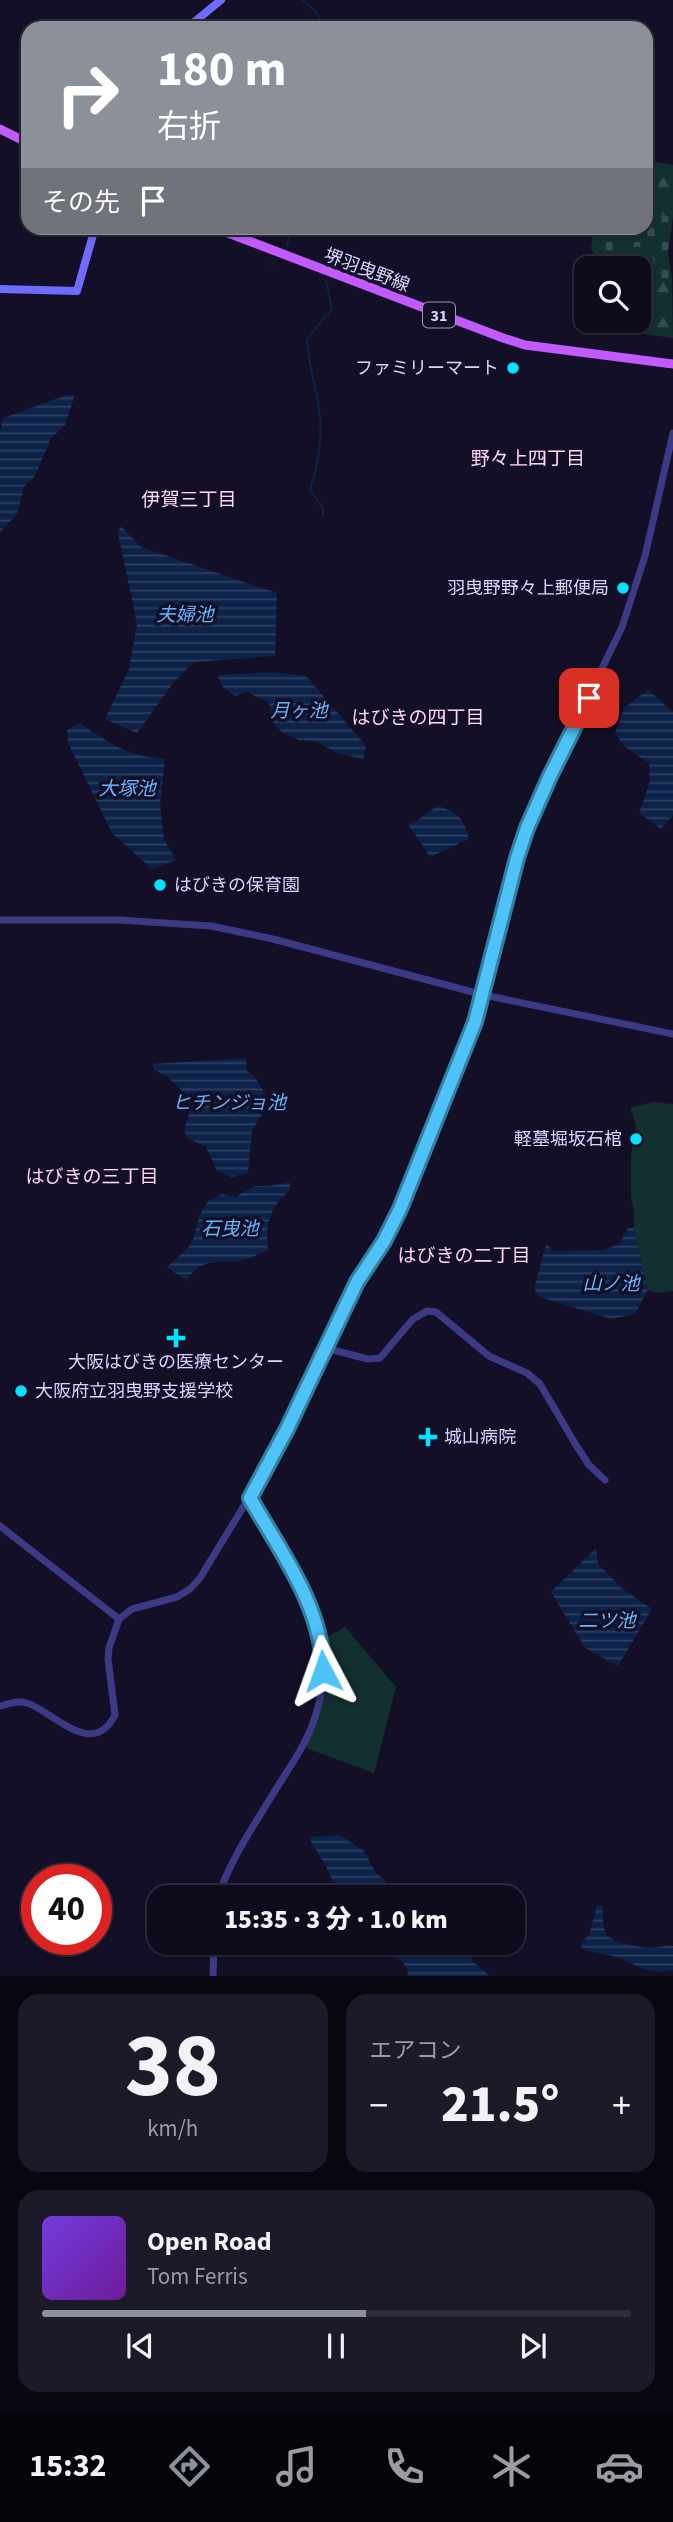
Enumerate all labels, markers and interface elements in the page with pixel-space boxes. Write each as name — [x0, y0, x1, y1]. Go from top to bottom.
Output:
text: 180 m — [157, 35, 286, 105]
icon: right — [42, 49, 133, 140]
text: 右折 — [157, 104, 221, 150]
icon: arrive — [134, 182, 172, 220]
text: その先 — [42, 184, 120, 221]
street label: 堺羽曳野線 — [320, 243, 413, 298]
map controls — [574, 256, 651, 333]
button: search — [574, 256, 651, 333]
road number: 31 — [423, 302, 455, 328]
place label: ファミリーマート — [355, 356, 499, 381]
marker: ファミリーマート — [505, 360, 521, 376]
district label: 野々上四丁目 — [471, 446, 585, 473]
district label: 伊賀三丁目 — [141, 487, 237, 514]
place label: 羽曳野野々上郵便局 — [447, 576, 609, 601]
marker: 羽曳野野々上郵便局 — [615, 580, 631, 596]
water label: 夫婦池 — [156, 602, 215, 629]
pin — [559, 668, 619, 728]
icon: arrive — [570, 679, 608, 717]
water label: 月ヶ池 — [270, 698, 329, 725]
district label: はびきの四丁目 — [351, 705, 485, 732]
water label: 大塚池 — [98, 776, 157, 803]
place label: はびきの保育園 — [174, 873, 300, 898]
marker: はびきの保育園 — [152, 877, 168, 893]
water label: ヒチンジョ池 — [172, 1090, 288, 1117]
place label: 軽墓堀坂石棺 — [514, 1127, 622, 1152]
marker: 軽墓堀坂石棺 — [628, 1131, 644, 1147]
district label: はびきの三丁目 — [25, 1164, 159, 1191]
water label: 石曳池 — [201, 1216, 260, 1243]
district label: はびきの二丁目 — [397, 1243, 531, 1270]
water label: 山ノ池 — [582, 1271, 641, 1298]
marker: 大阪はびきの医療センター — [166, 1328, 186, 1348]
place label: 大阪はびきの医療センター — [68, 1350, 284, 1375]
place label: 大阪府立羽曳野支援学校 — [35, 1379, 233, 1404]
marker: 大阪府立羽曳野支援学校 — [13, 1383, 29, 1399]
place label: 城山病院 — [444, 1425, 516, 1450]
marker: 城山病院 — [418, 1427, 438, 1447]
water label: 二ツ池 — [578, 1608, 637, 1635]
position arrow — [286, 1634, 360, 1708]
speed limit sign: 40 — [21, 1864, 112, 1955]
text: 15:35 · 3 分 · 1.0 km — [224, 1901, 448, 1938]
text: 38 — [125, 2002, 221, 2131]
text: エアコン — [370, 2034, 462, 2067]
text: 21.5° — [441, 2068, 560, 2142]
text: − — [370, 2079, 388, 2133]
text: + — [612, 2079, 631, 2133]
text: km/h — [147, 2112, 198, 2145]
text: Open Road — [147, 2223, 272, 2260]
text: Tom Ferris — [147, 2260, 248, 2293]
icon: previous — [121, 2327, 159, 2365]
icon: pause — [317, 2327, 355, 2365]
icon: next — [514, 2327, 552, 2365]
icon: directions — [165, 2442, 214, 2491]
icon: music — [272, 2442, 321, 2491]
icon: phone — [380, 2442, 429, 2491]
icon: climate — [487, 2442, 536, 2491]
icon: car — [595, 2442, 644, 2491]
text: 15:32 — [29, 2443, 106, 2489]

